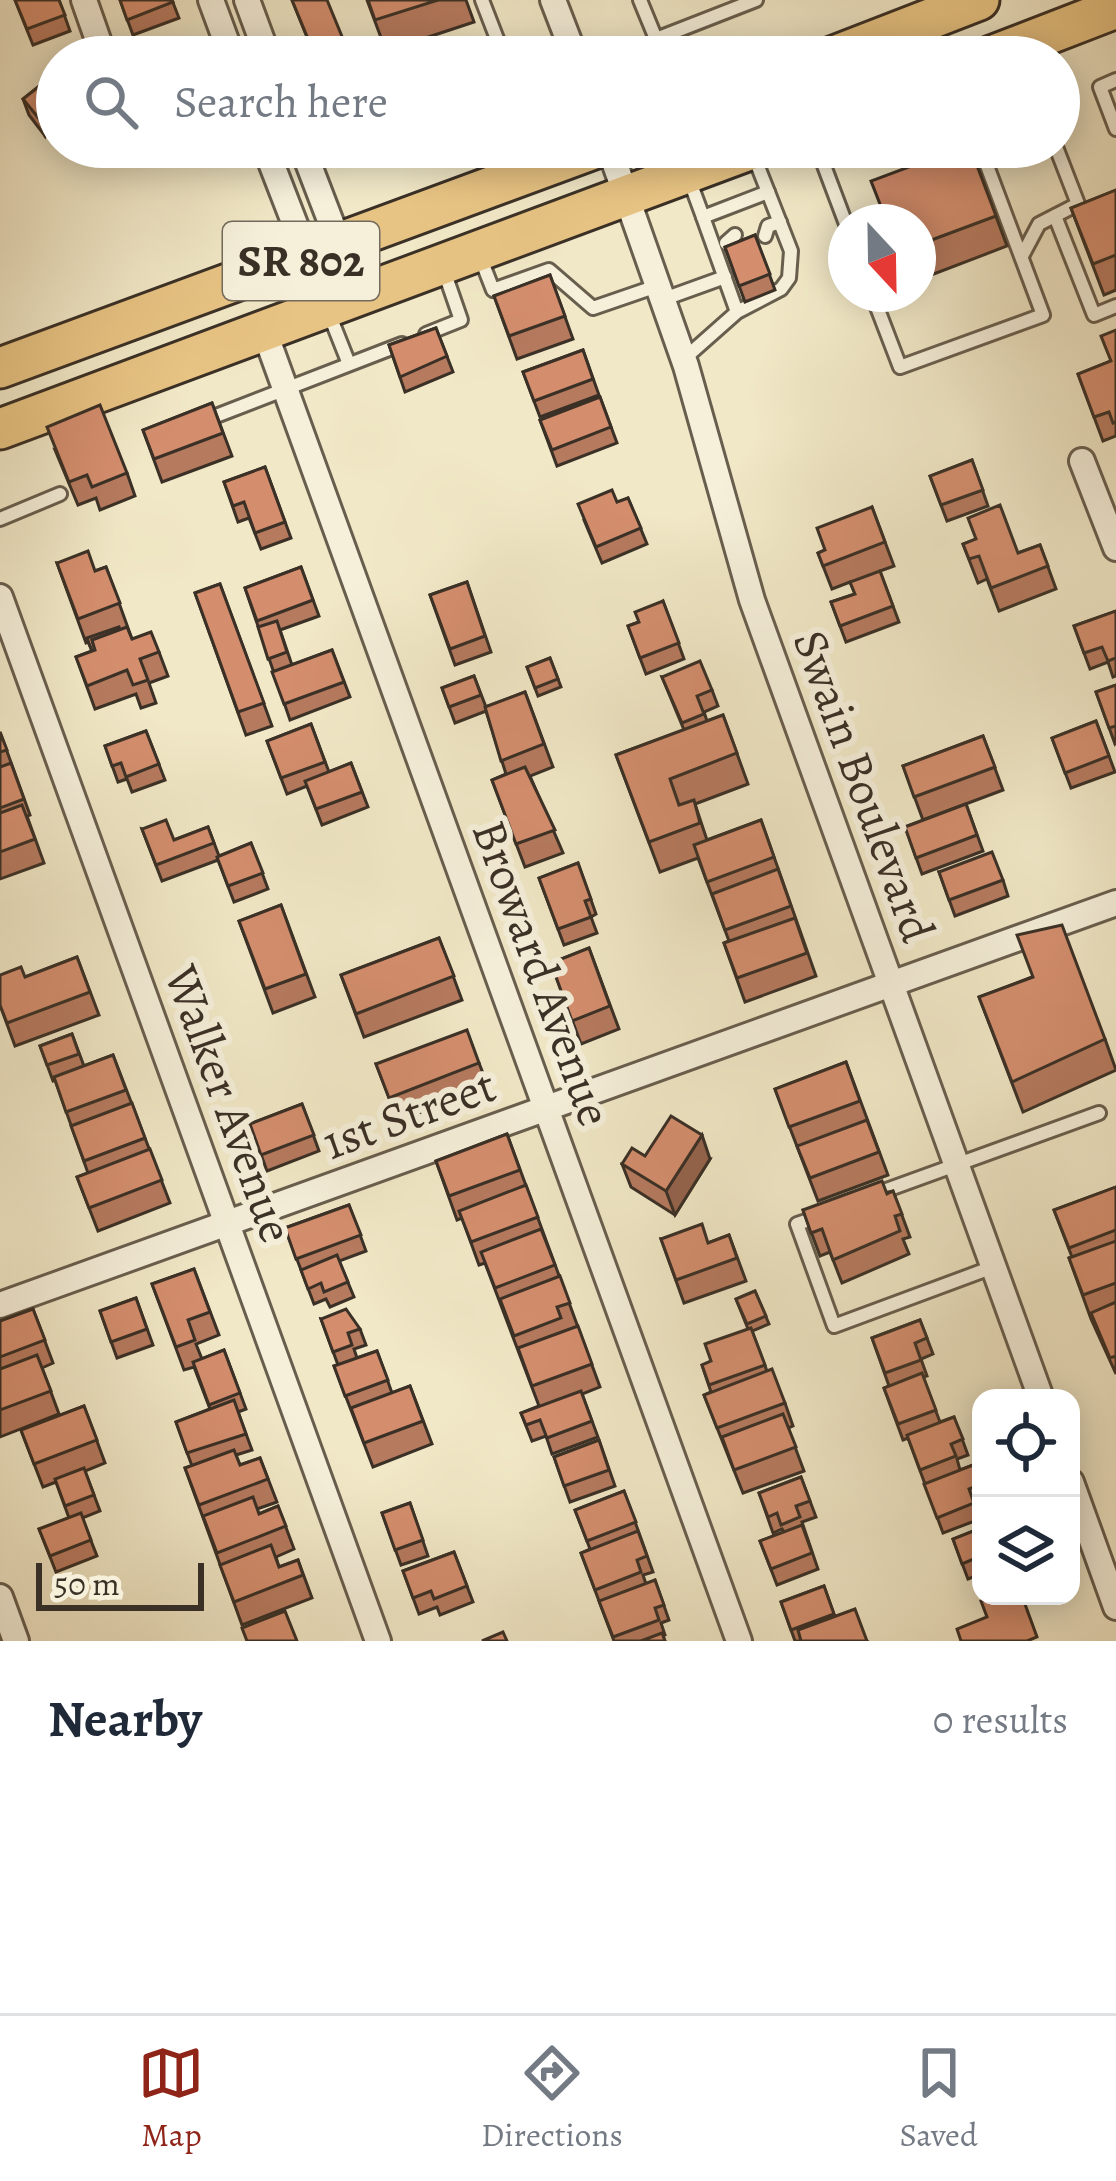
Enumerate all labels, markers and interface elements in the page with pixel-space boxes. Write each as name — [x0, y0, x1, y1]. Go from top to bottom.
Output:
search box — [36, 36, 1080, 168]
icon: search — [78, 69, 144, 135]
text: Search here — [174, 71, 388, 133]
north arrow — [828, 204, 936, 312]
road number: SR 802 — [223, 222, 379, 300]
street label: Swain Boulevard — [777, 621, 951, 951]
street label: Broward Avenue — [456, 811, 628, 1135]
street label: Walker Avenue — [148, 955, 310, 1252]
street label: 1st Street — [314, 1052, 504, 1176]
map controls — [972, 1389, 1080, 1605]
button: locate — [972, 1389, 1080, 1497]
button: layers — [972, 1497, 1080, 1605]
scale bar — [36, 1557, 204, 1610]
text: 50 m — [54, 1561, 120, 1606]
text: Nearby — [48, 1684, 202, 1754]
text: 0 results — [933, 1693, 1068, 1746]
tab: Map — [138, 2040, 204, 2157]
tab: Directions — [481, 2040, 623, 2157]
tab: Saved — [899, 2040, 978, 2157]

